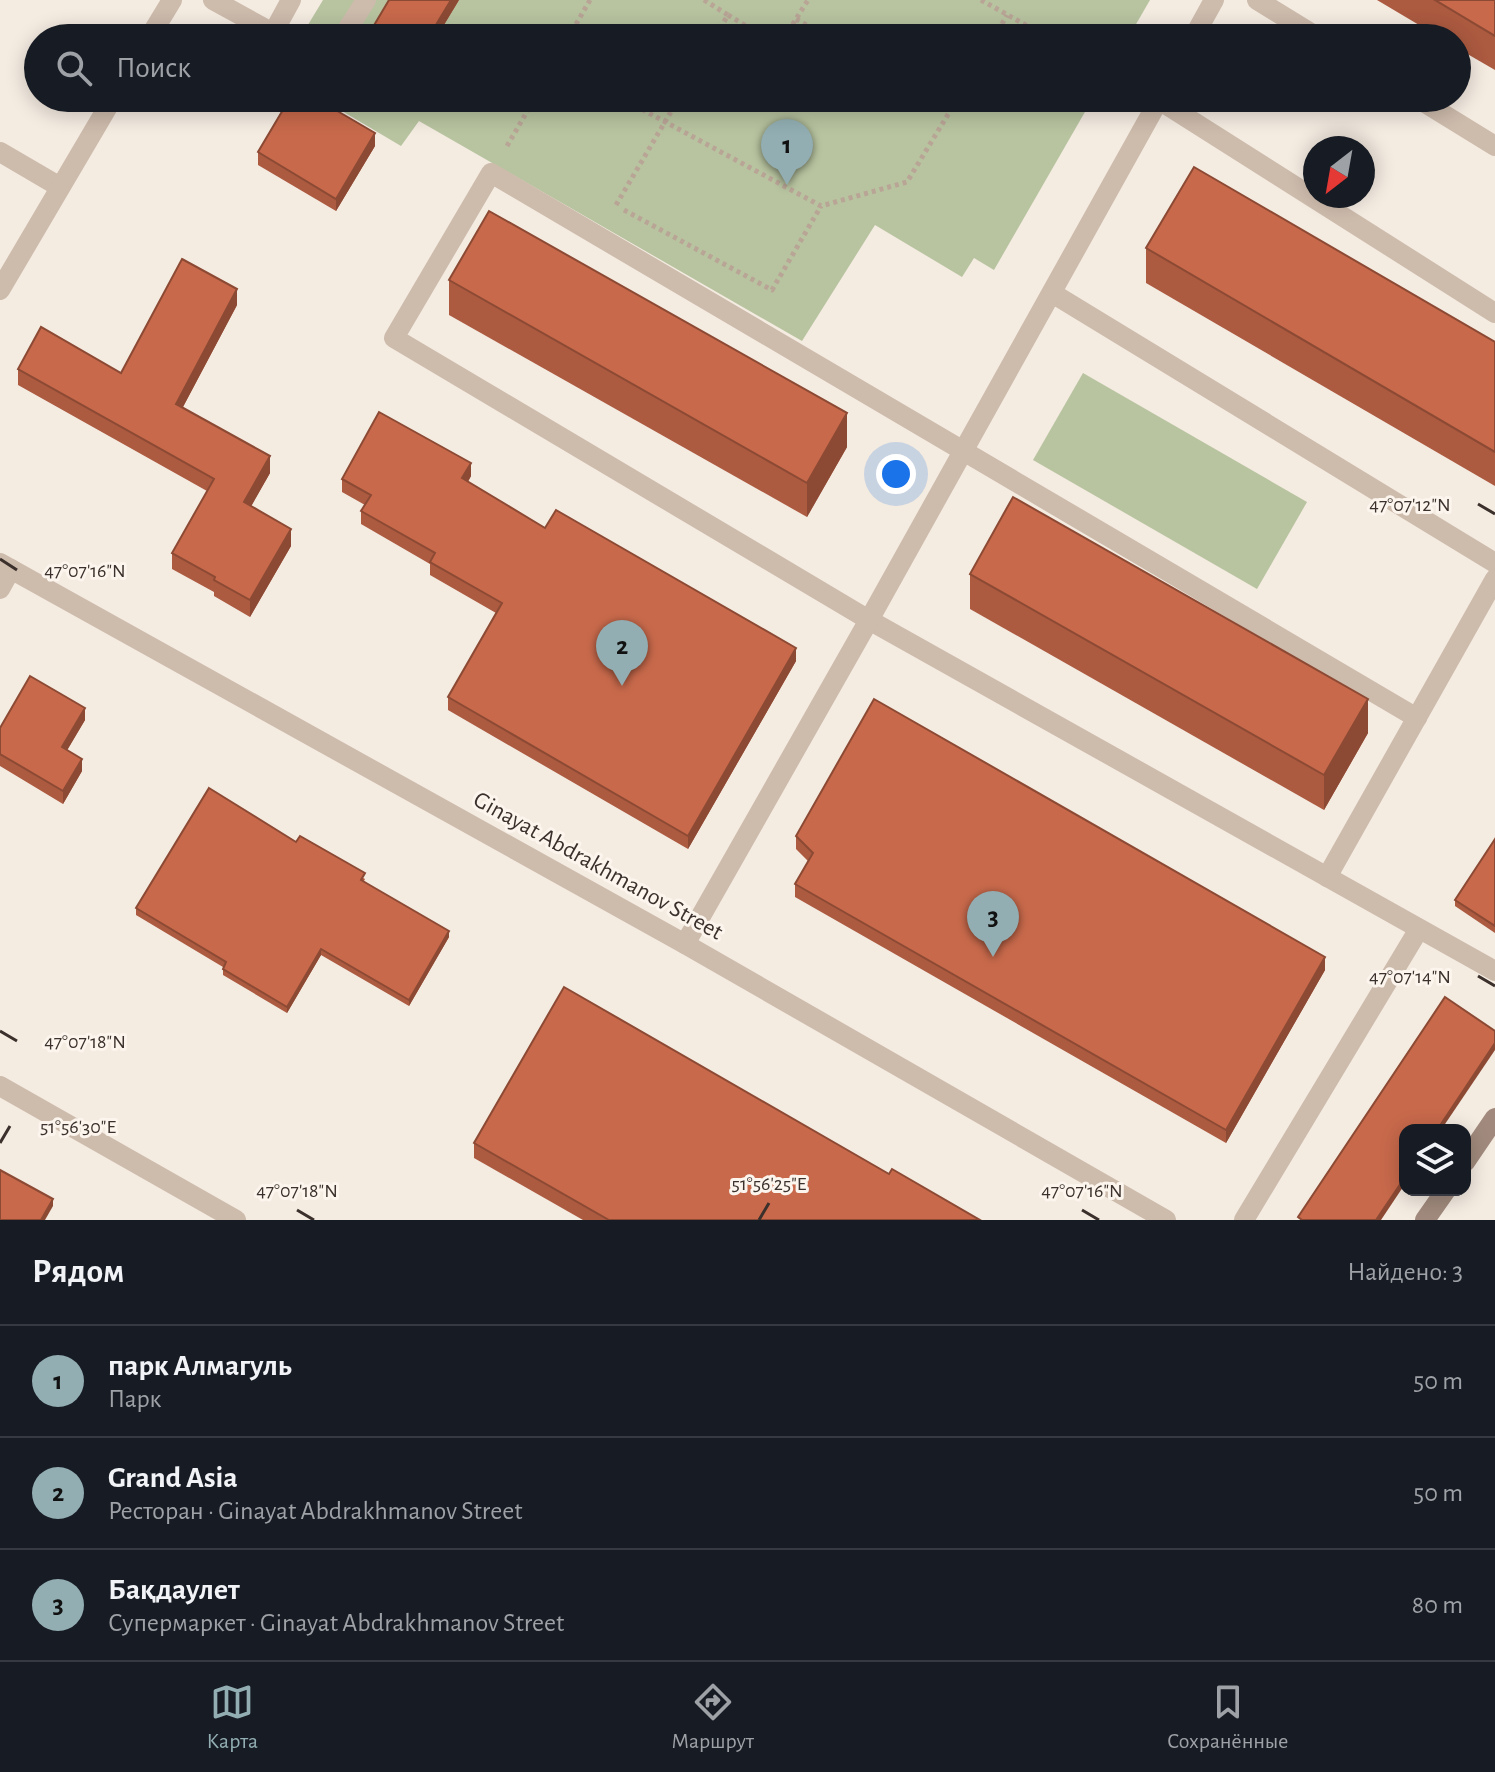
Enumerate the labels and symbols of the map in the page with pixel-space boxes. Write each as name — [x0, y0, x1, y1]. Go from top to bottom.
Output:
pin: 1 — [761, 119, 813, 185]
north arrow — [1303, 136, 1375, 208]
your location — [876, 454, 916, 494]
text: 47°07'12"N — [1369, 495, 1451, 515]
text: 47°07'16"N — [44, 561, 126, 581]
pin: 2 — [596, 620, 648, 686]
street label: Ginayat Abdrakhmanov Street — [469, 787, 727, 945]
pin: 3 — [967, 891, 1019, 957]
text: 47°07'14"N — [1369, 967, 1451, 987]
text: 47°07'18"N — [44, 1032, 126, 1052]
text: 51°56'30"E — [40, 1117, 116, 1137]
text: 51°56'25"E — [732, 1174, 807, 1194]
text: 47°07'18"N — [256, 1181, 338, 1201]
text: 47°07'16"N — [1041, 1181, 1123, 1201]

